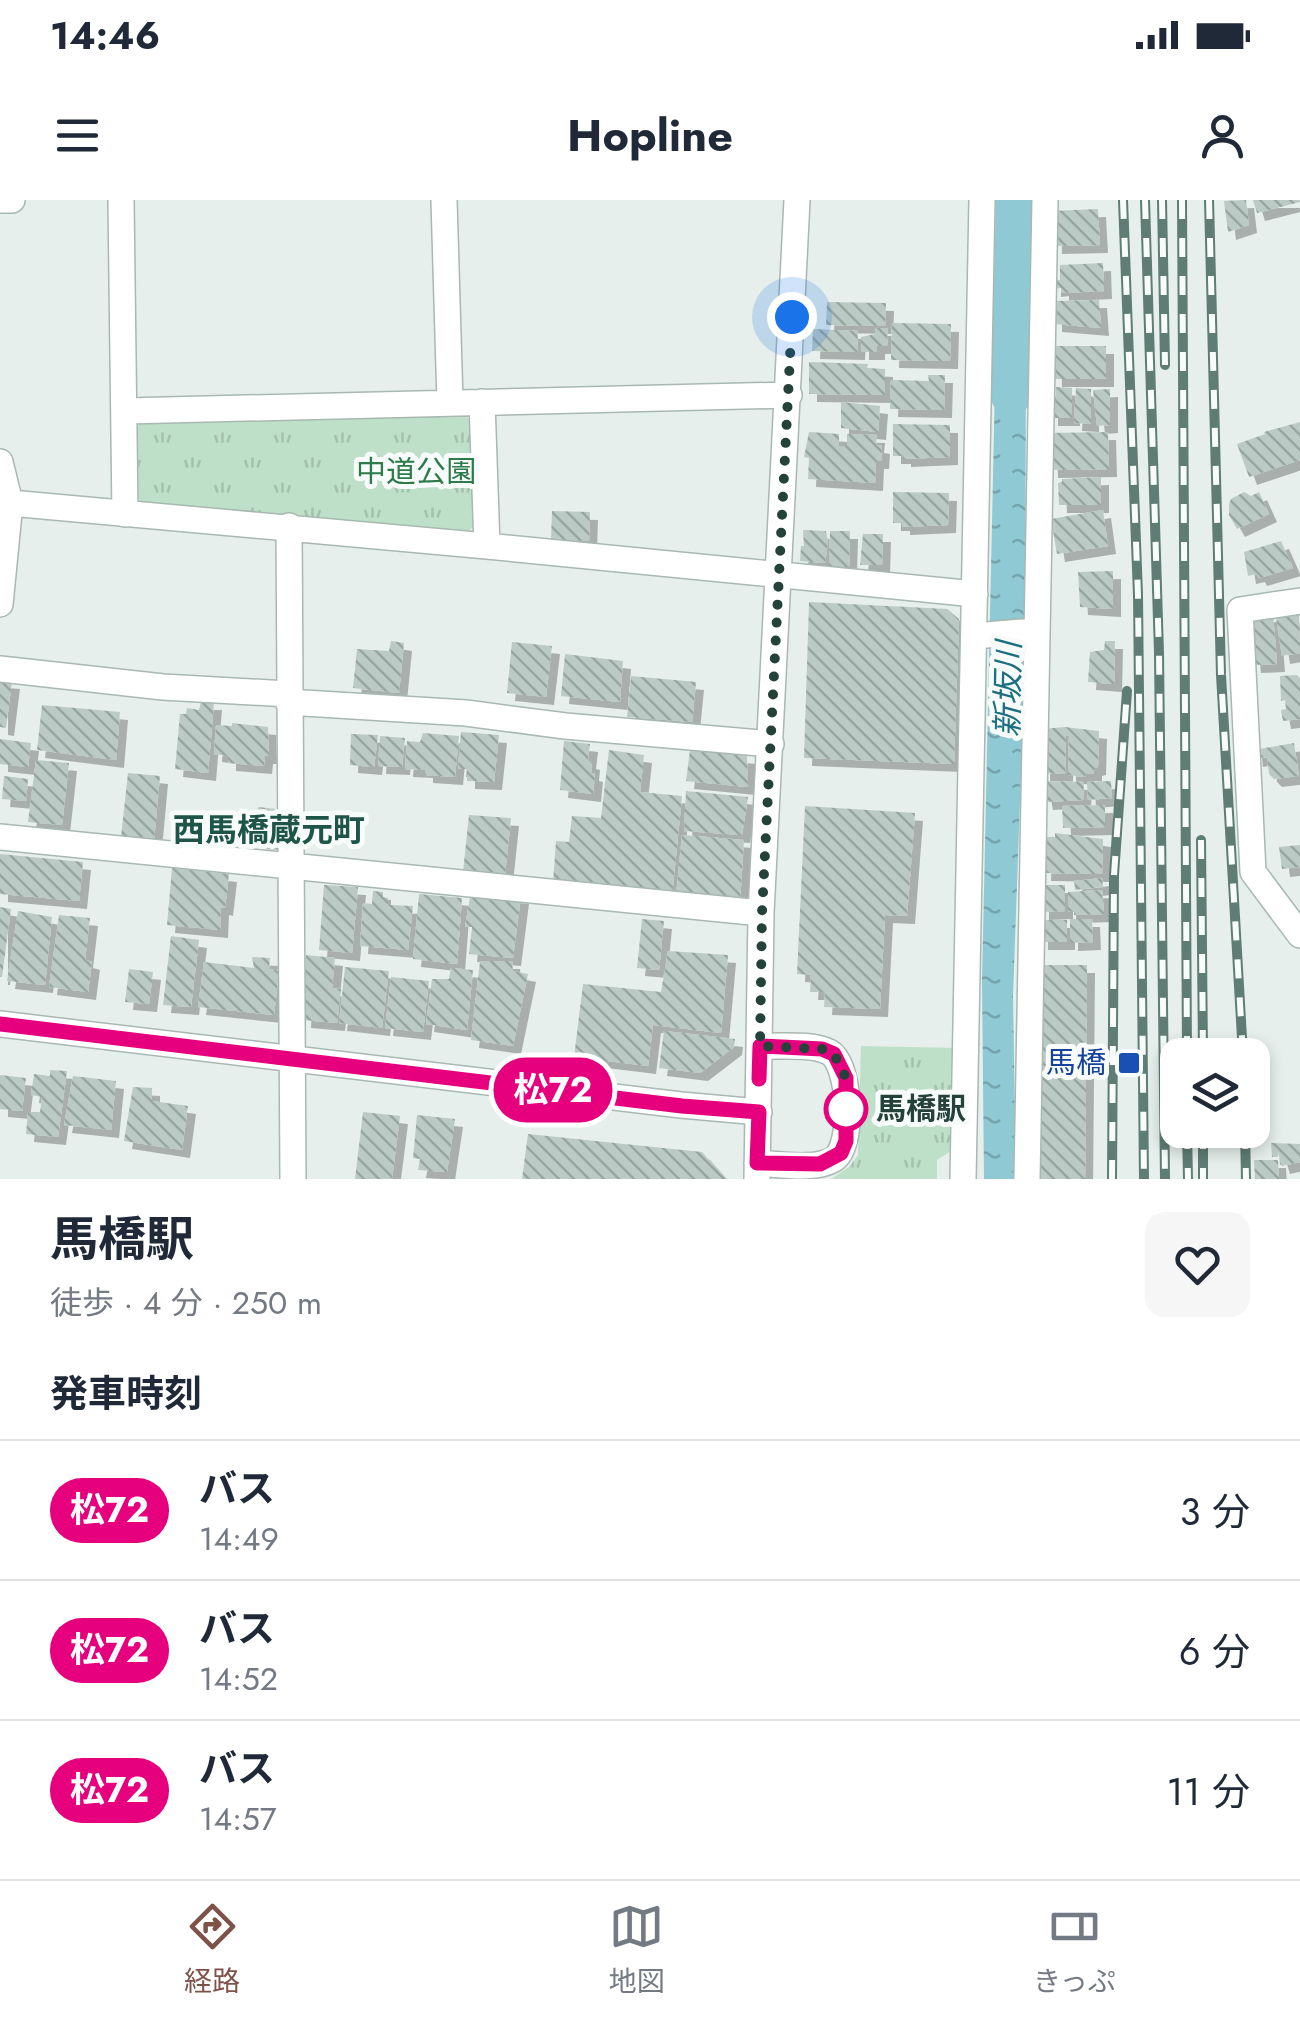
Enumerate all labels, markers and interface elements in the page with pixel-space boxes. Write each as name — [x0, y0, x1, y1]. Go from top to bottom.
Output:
text: 14:46 — [50, 8, 160, 63]
text: Hopline — [567, 103, 733, 168]
icon: menu — [50, 108, 105, 163]
icon: person — [1195, 108, 1250, 163]
your location — [767, 292, 817, 342]
park label: 中道公園 — [356, 450, 476, 493]
water label: 新坂川 — [984, 638, 1032, 737]
district label: 西馬橋蔵元町 — [173, 807, 365, 853]
map controls — [1160, 1038, 1270, 1148]
button: layers — [1160, 1038, 1270, 1148]
place label: 馬橋 — [1046, 1041, 1106, 1084]
marker: 馬橋 — [1116, 1050, 1142, 1076]
line badge: 松72 — [496, 1058, 610, 1122]
text: 松72 — [513, 1065, 593, 1115]
place label: 馬橋駅 — [876, 1087, 966, 1130]
marker: 馬橋駅 — [825, 1088, 867, 1130]
text: 馬橋駅 — [50, 1205, 194, 1274]
button: heart — [1145, 1212, 1250, 1317]
text: 徒歩 · 4 分 · 250 m — [50, 1280, 322, 1326]
text: 発車時刻 — [50, 1366, 202, 1421]
text: バス — [199, 1461, 275, 1516]
text: 3 分 — [1180, 1484, 1250, 1539]
text: 松72 — [70, 1485, 149, 1535]
text: 14:49 — [199, 1516, 279, 1562]
text: バス — [199, 1601, 275, 1656]
text: 6 分 — [1179, 1624, 1250, 1679]
text: 松72 — [70, 1625, 149, 1675]
text: 14:52 — [199, 1656, 278, 1702]
text: バス — [199, 1741, 275, 1796]
text: 11 分 — [1166, 1764, 1250, 1819]
text: 松72 — [70, 1765, 149, 1815]
text: 14:57 — [199, 1796, 277, 1842]
tab: 経路 — [184, 1899, 240, 2002]
tab: 地図 — [609, 1899, 665, 2002]
tab: きっぷ — [1033, 1899, 1116, 2002]

